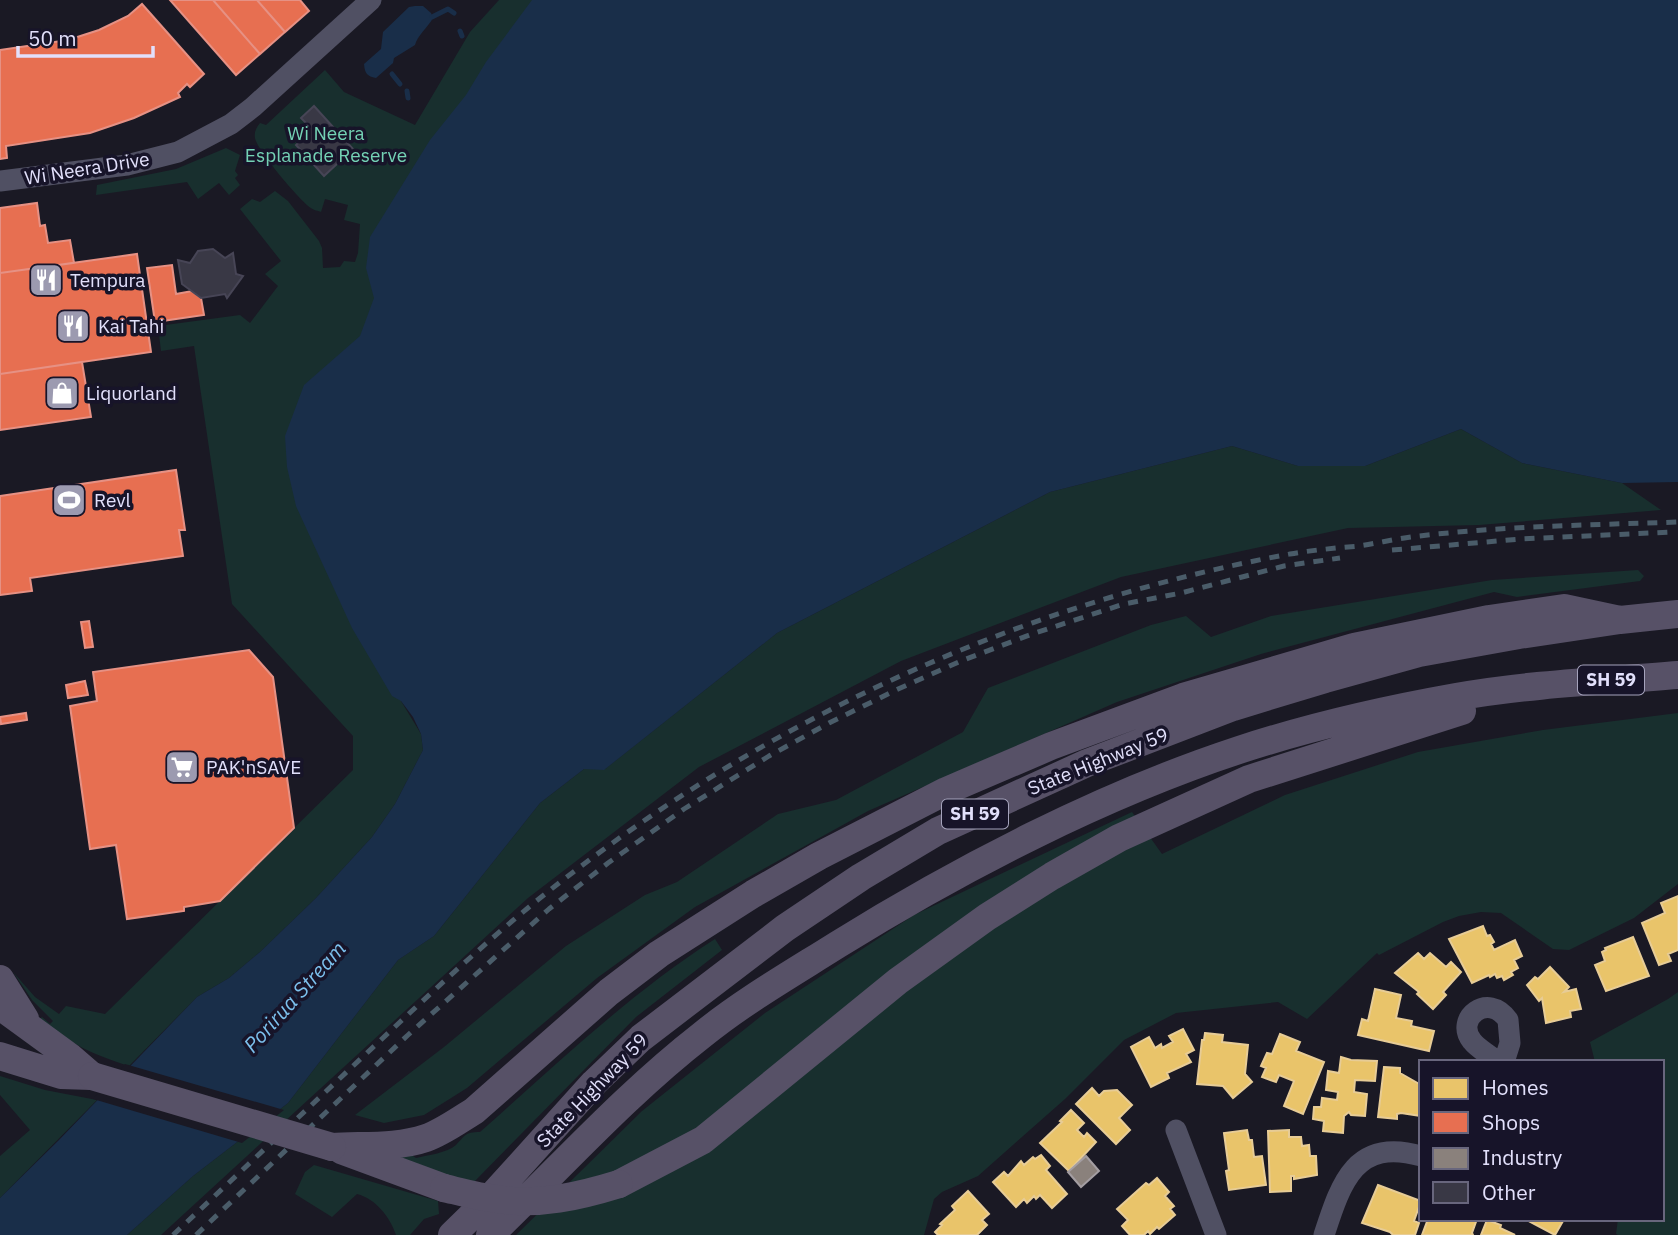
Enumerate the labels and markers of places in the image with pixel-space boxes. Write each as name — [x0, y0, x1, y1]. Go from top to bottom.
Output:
restaurant icon: Tempura — [27, 261, 65, 299]
place label: Tempura — [70, 268, 146, 292]
restaurant icon: Kai Tahi — [54, 307, 92, 345]
place label: Kai Tahi — [98, 314, 164, 338]
shop icon: Liquorland — [43, 374, 81, 412]
place label: Liquorland — [86, 381, 177, 405]
sports icon: Revl — [50, 481, 88, 519]
place label: Revl — [94, 488, 131, 512]
supermarket icon: PAK'nSAVE — [163, 748, 201, 786]
place label: PAK'nSAVE — [206, 755, 301, 779]

